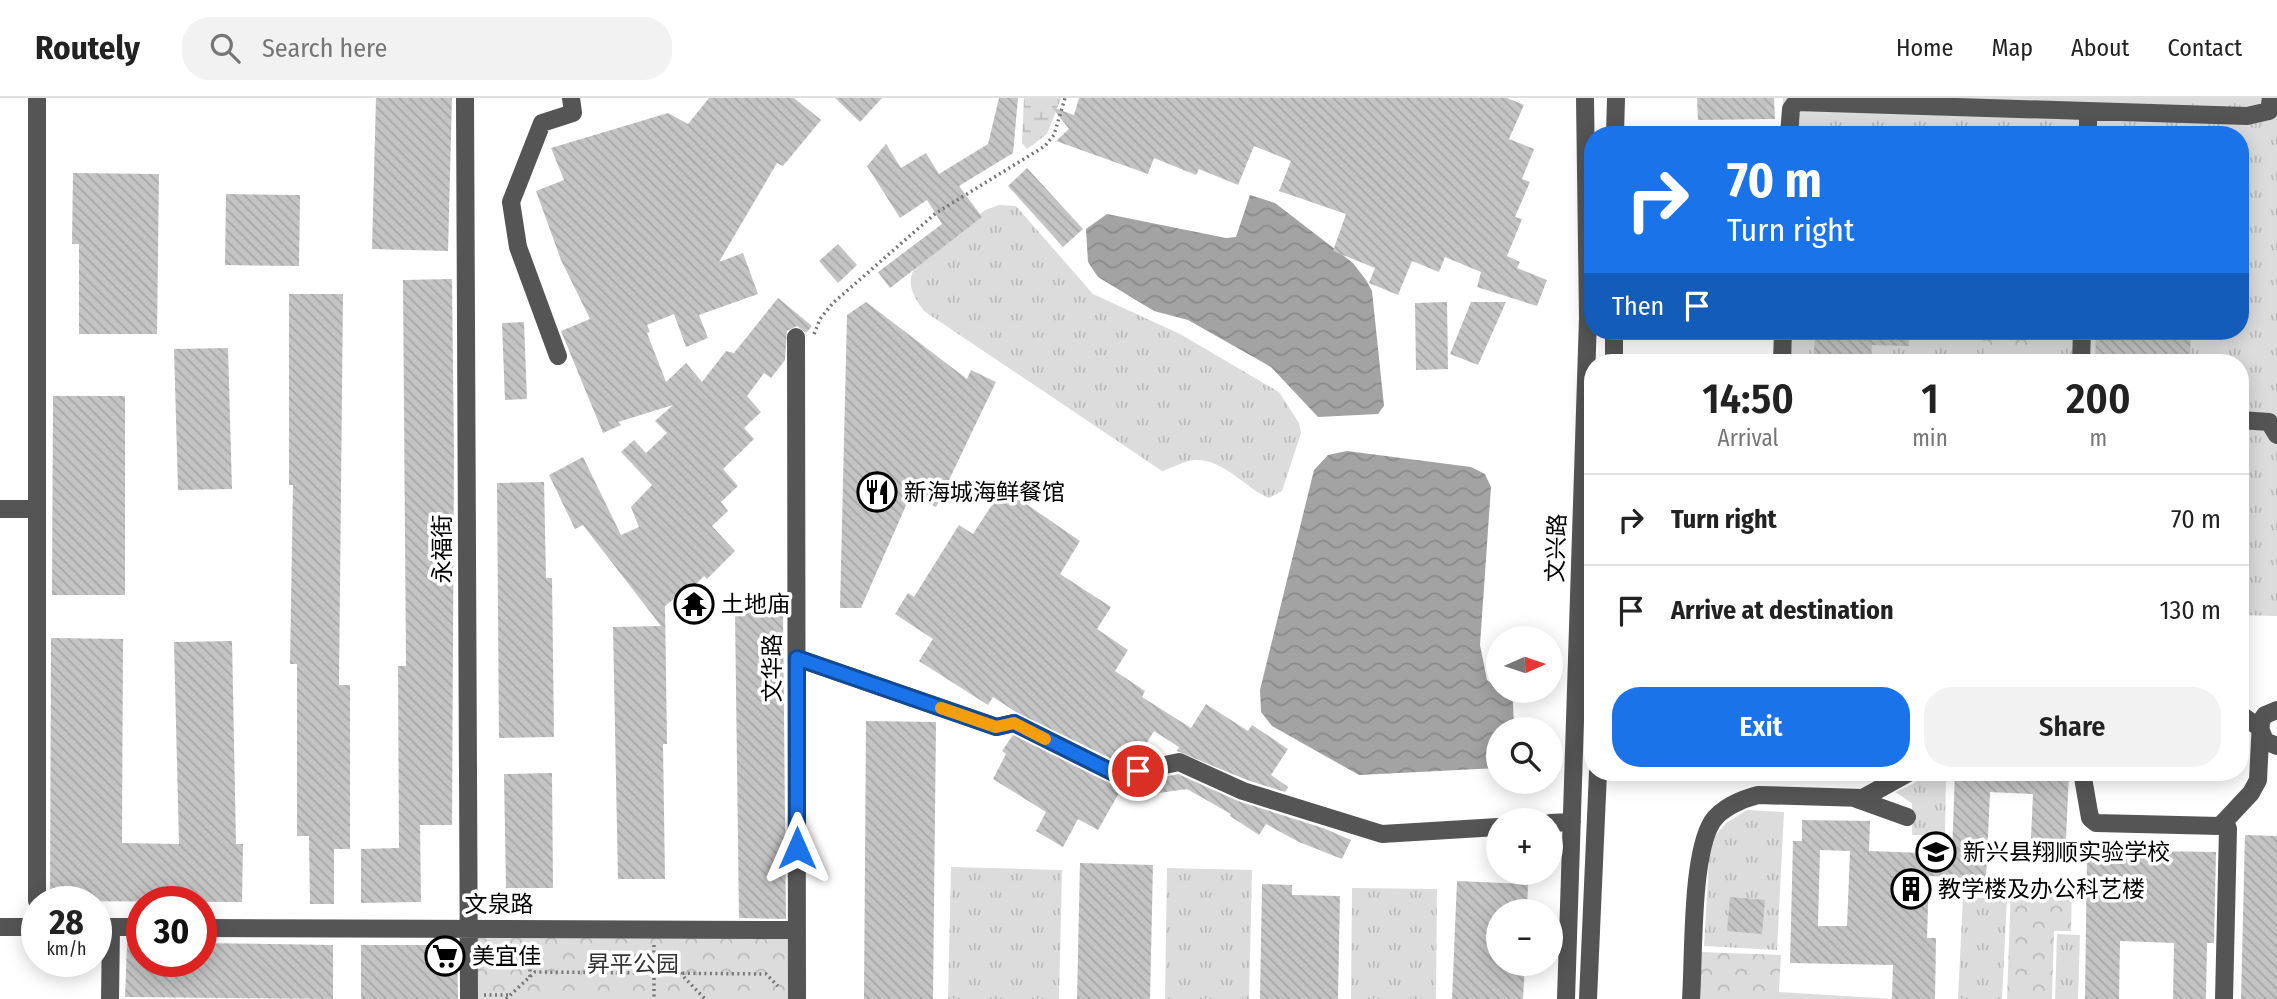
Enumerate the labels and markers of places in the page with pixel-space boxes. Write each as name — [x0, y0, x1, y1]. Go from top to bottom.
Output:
restaurant icon: 新海城海鲜餐馆 — [856, 471, 898, 513]
place label: 新海城海鲜餐馆 — [904, 478, 1065, 506]
temple icon: 土地庙 — [673, 583, 715, 625]
place label: 土地庙 — [721, 590, 790, 618]
pin — [1108, 741, 1168, 801]
school or university icon: 新兴县翔顺实验学校 — [1915, 831, 1957, 873]
place label: 新兴县翔顺实验学校 — [1963, 838, 2170, 866]
building icon: 教学楼及办公科艺楼 — [1890, 868, 1932, 910]
place label: 教学楼及办公科艺楼 — [1938, 875, 2145, 903]
supermarket icon: 美宜佳 — [424, 935, 466, 977]
place label: 美宜佳 — [472, 942, 541, 970]

